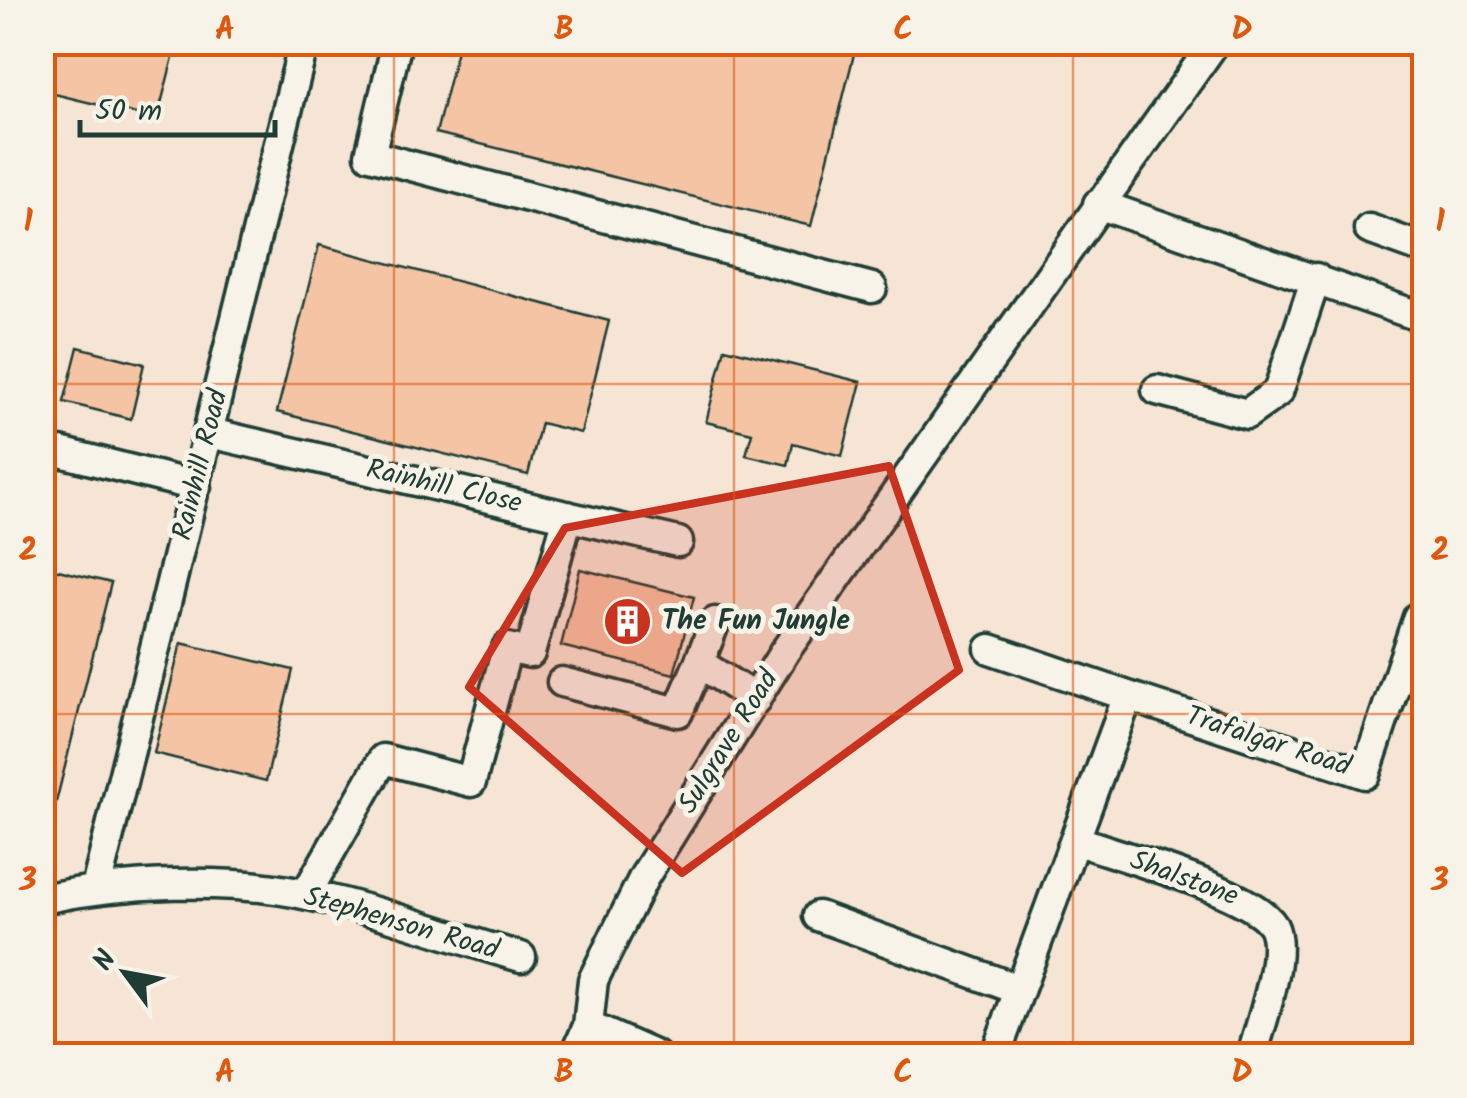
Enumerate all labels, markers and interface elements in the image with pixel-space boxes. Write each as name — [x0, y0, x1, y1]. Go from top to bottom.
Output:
text: A — [215, 5, 235, 56]
text: B — [554, 5, 574, 56]
text: C — [893, 5, 913, 56]
text: D — [1231, 5, 1253, 56]
scale bar — [80, 75, 275, 137]
text: 50 m — [95, 88, 162, 136]
text: 1 — [23, 197, 33, 248]
text: 1 — [1435, 197, 1445, 248]
street label: Rainhill Road — [161, 384, 242, 545]
street label: Rainhill Close — [362, 447, 527, 527]
text: 2 — [19, 526, 37, 577]
text: 2 — [1431, 526, 1449, 577]
building icon: The Fun Jungle — [601, 595, 653, 647]
place label: The Fun Jungle — [662, 599, 850, 644]
street label: Sulgrave Road — [667, 660, 792, 823]
street label: Trafalgar Road — [1180, 694, 1357, 790]
street label: Shalstone — [1123, 839, 1245, 920]
text: 3 — [18, 856, 37, 907]
text: 3 — [1430, 856, 1449, 907]
street label: Stephenson Road — [298, 875, 505, 974]
north arrow — [75, 923, 175, 1023]
text: N — [82, 941, 130, 980]
text: A — [215, 1048, 235, 1098]
text: B — [554, 1048, 574, 1098]
text: C — [893, 1048, 913, 1098]
text: D — [1231, 1048, 1253, 1098]

